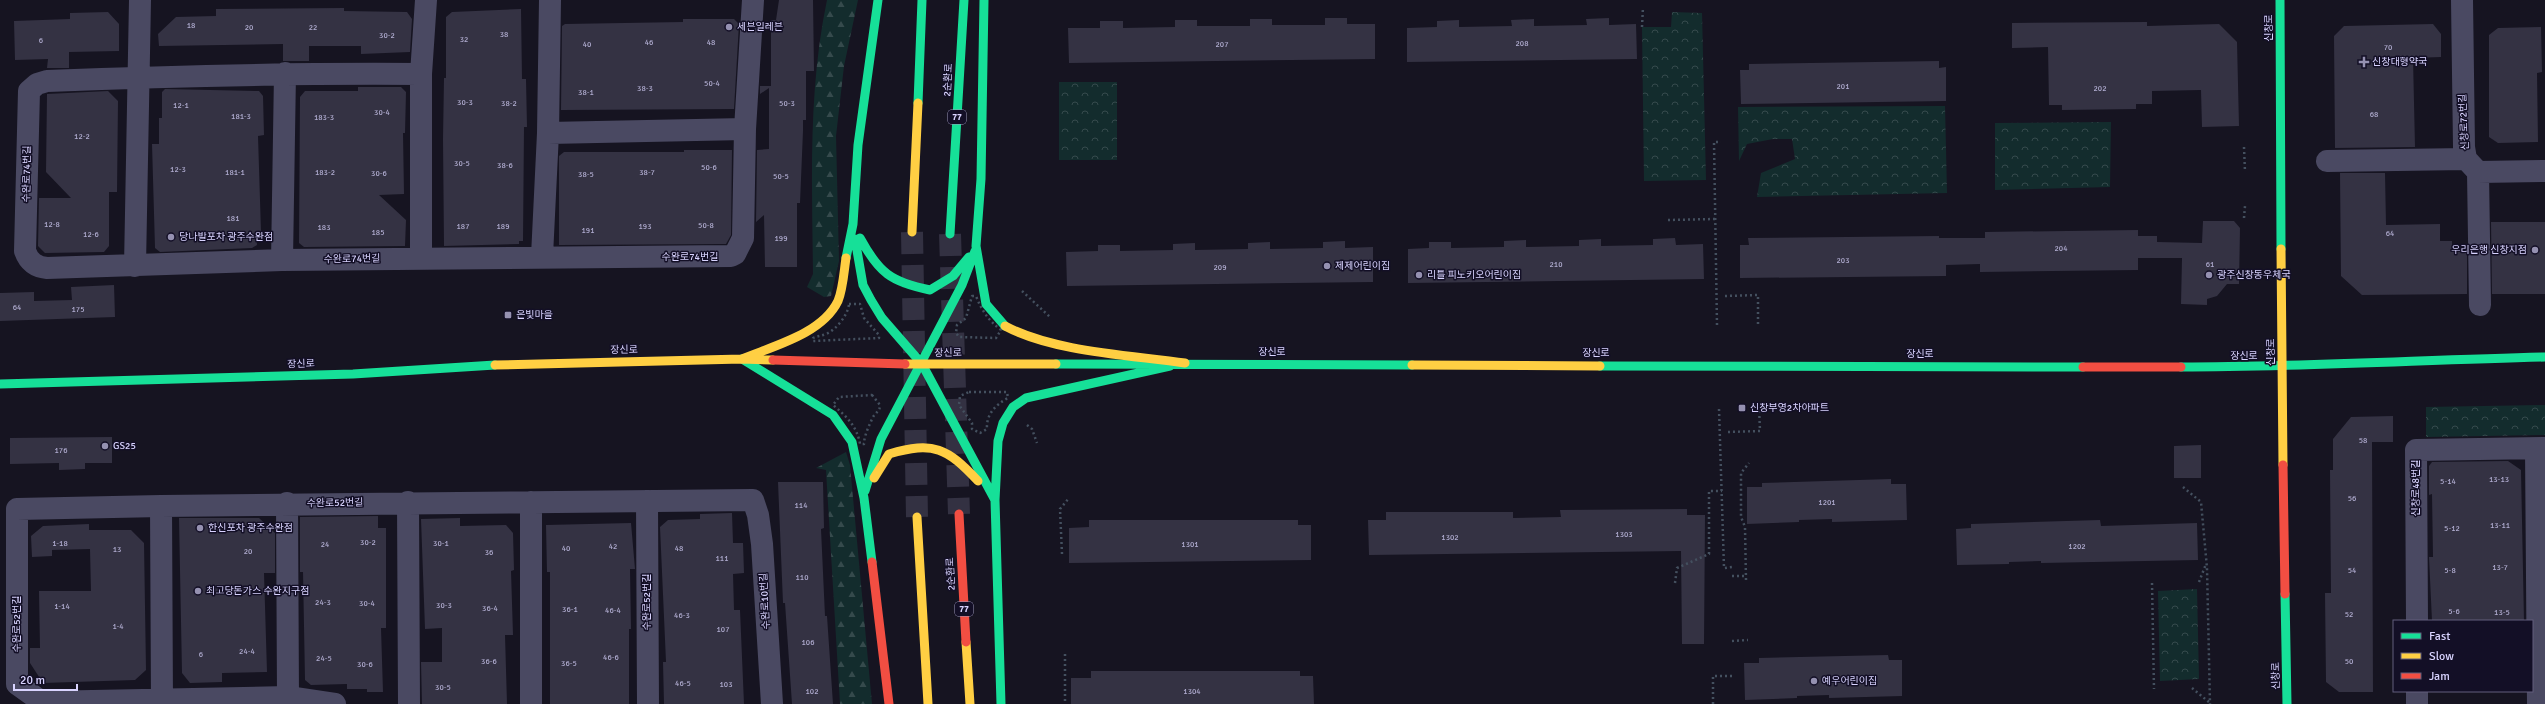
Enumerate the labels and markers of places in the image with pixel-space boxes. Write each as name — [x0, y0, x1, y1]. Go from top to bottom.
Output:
place label: 세븐일레븐 — [737, 21, 783, 33]
marker: 세븐일레븐 — [724, 22, 734, 32]
place label: 신창대형약국 — [2372, 56, 2427, 68]
marker: 신창대형약국 — [2359, 57, 2369, 67]
place label: 당나발포차 광주수완점 — [179, 231, 273, 243]
marker: 당나발포차 광주수완점 — [166, 232, 176, 242]
place label: 우리은행 신창지점 — [2451, 244, 2527, 256]
marker: 우리은행 신창지점 — [2530, 245, 2540, 255]
place label: 제제어린이집 — [1335, 260, 1390, 272]
marker: 제제어린이집 — [1322, 261, 1332, 271]
place label: 리틀 피노키오어린이집 — [1427, 269, 1521, 281]
place label: 광주신창동우체국 — [2217, 269, 2291, 281]
marker: 리틀 피노키오어린이집 — [1414, 270, 1424, 280]
marker: 광주신창동우체국 — [2204, 270, 2214, 280]
place label: 은빛마을 — [516, 309, 553, 321]
marker: 은빛마을 — [503, 310, 513, 320]
place label: 신창부영2차아파트 — [1750, 402, 1829, 414]
marker: 신창부영2차아파트 — [1737, 403, 1747, 413]
place label: GS25 — [113, 440, 136, 452]
marker: GS25 — [100, 441, 110, 451]
place label: 한신포차 광주수완점 — [208, 522, 293, 534]
marker: 한신포차 광주수완점 — [195, 523, 205, 533]
place label: 최고당돈가스 수완지구점 — [206, 585, 309, 597]
marker: 최고당돈가스 수완지구점 — [193, 586, 203, 596]
place label: 예우어린이집 — [1822, 675, 1877, 687]
marker: 예우어린이집 — [1809, 676, 1819, 686]

